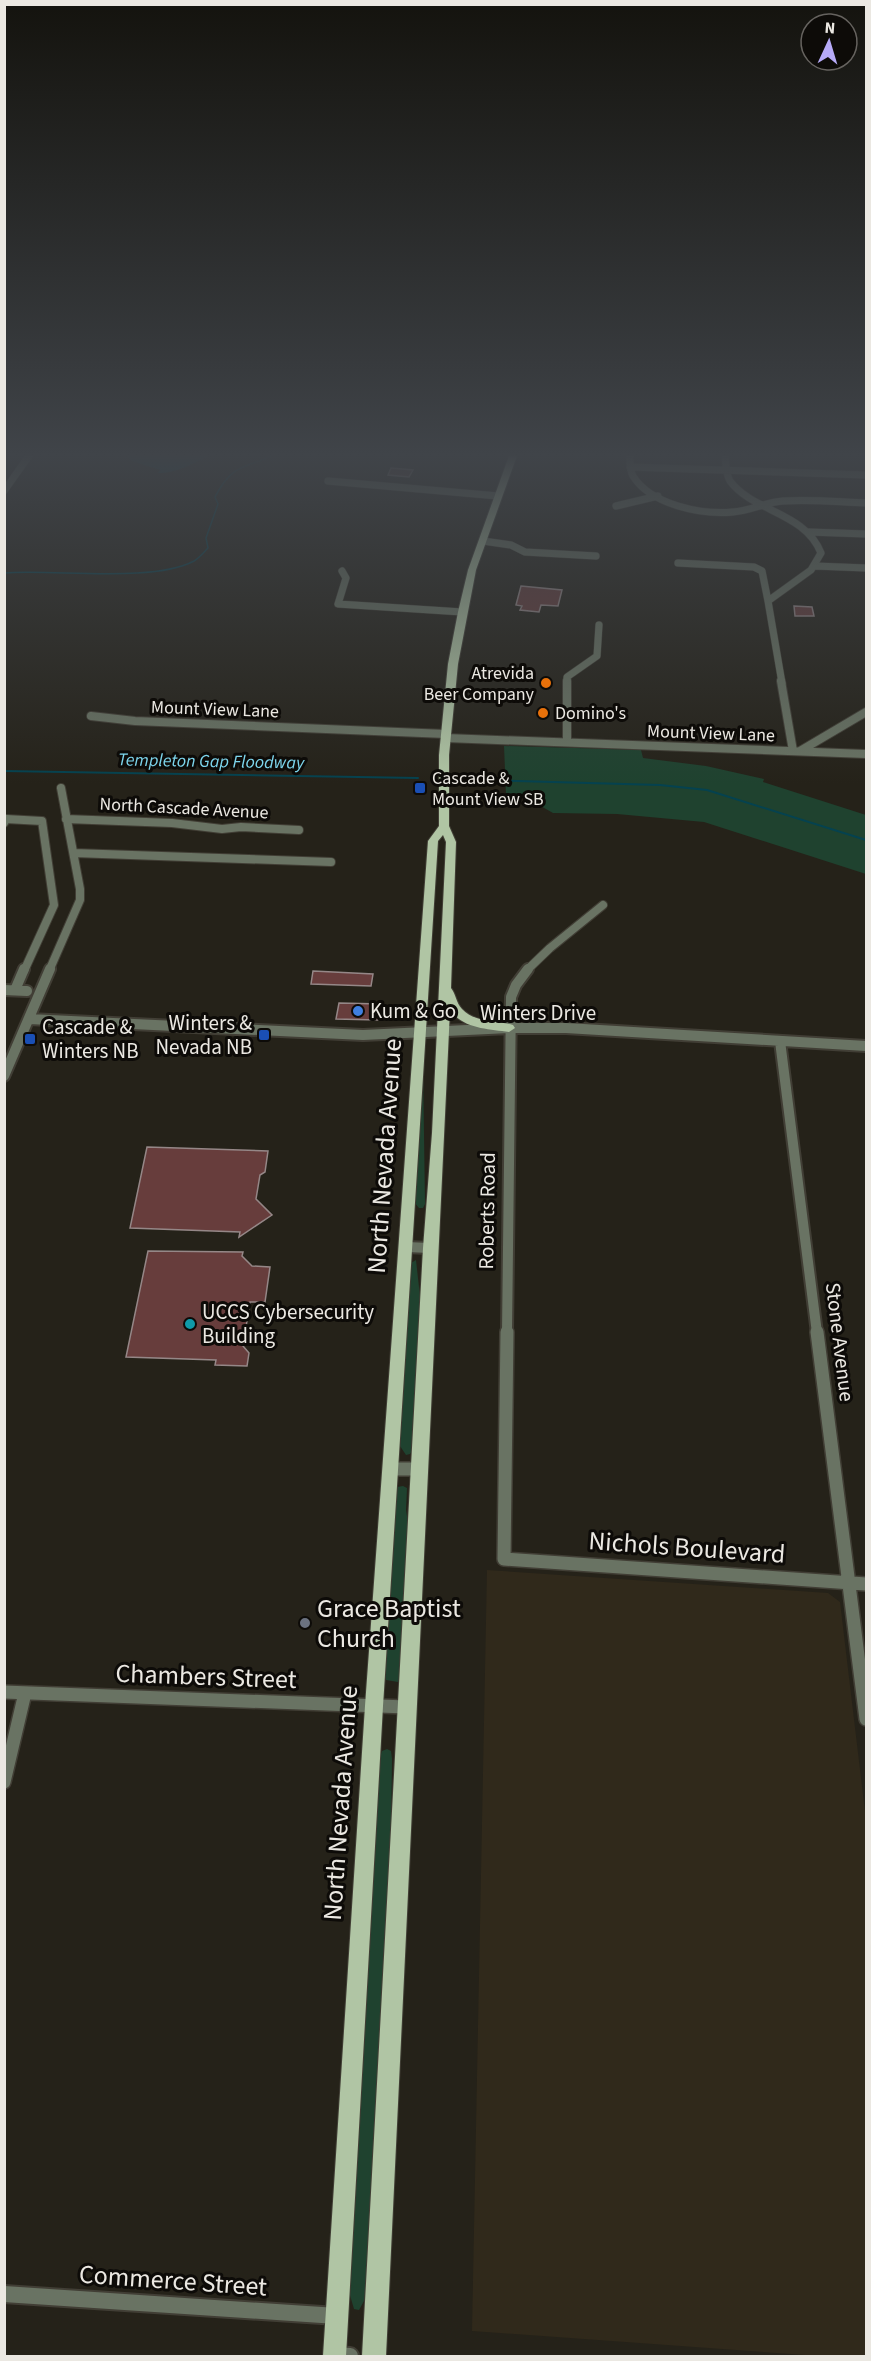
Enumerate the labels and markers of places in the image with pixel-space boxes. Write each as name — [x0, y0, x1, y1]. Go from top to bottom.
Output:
place label: Atrevida Beer Company — [424, 661, 535, 707]
marker: Atrevida Beer Company — [539, 676, 553, 690]
place label: Domino's — [555, 701, 626, 726]
marker: Domino's — [536, 706, 550, 720]
place label: Cascade & Mount View SB — [432, 766, 544, 812]
marker: Cascade & Mount View SB — [413, 781, 427, 795]
place label: Kum & Go — [370, 996, 456, 1026]
marker: Kum & Go — [351, 1004, 365, 1018]
place label: Winters & Nevada NB — [156, 1008, 252, 1062]
place label: Cascade & Winters NB — [42, 1012, 139, 1066]
marker: Winters & Nevada NB — [257, 1028, 271, 1042]
marker: Cascade & Winters NB — [23, 1032, 37, 1046]
place label: UCCS Cybersecurity Building — [202, 1297, 374, 1351]
marker: UCCS Cybersecurity Building — [183, 1317, 197, 1331]
place label: Grace Baptist Church — [317, 1590, 461, 1657]
marker: Grace Baptist Church — [298, 1616, 312, 1630]

